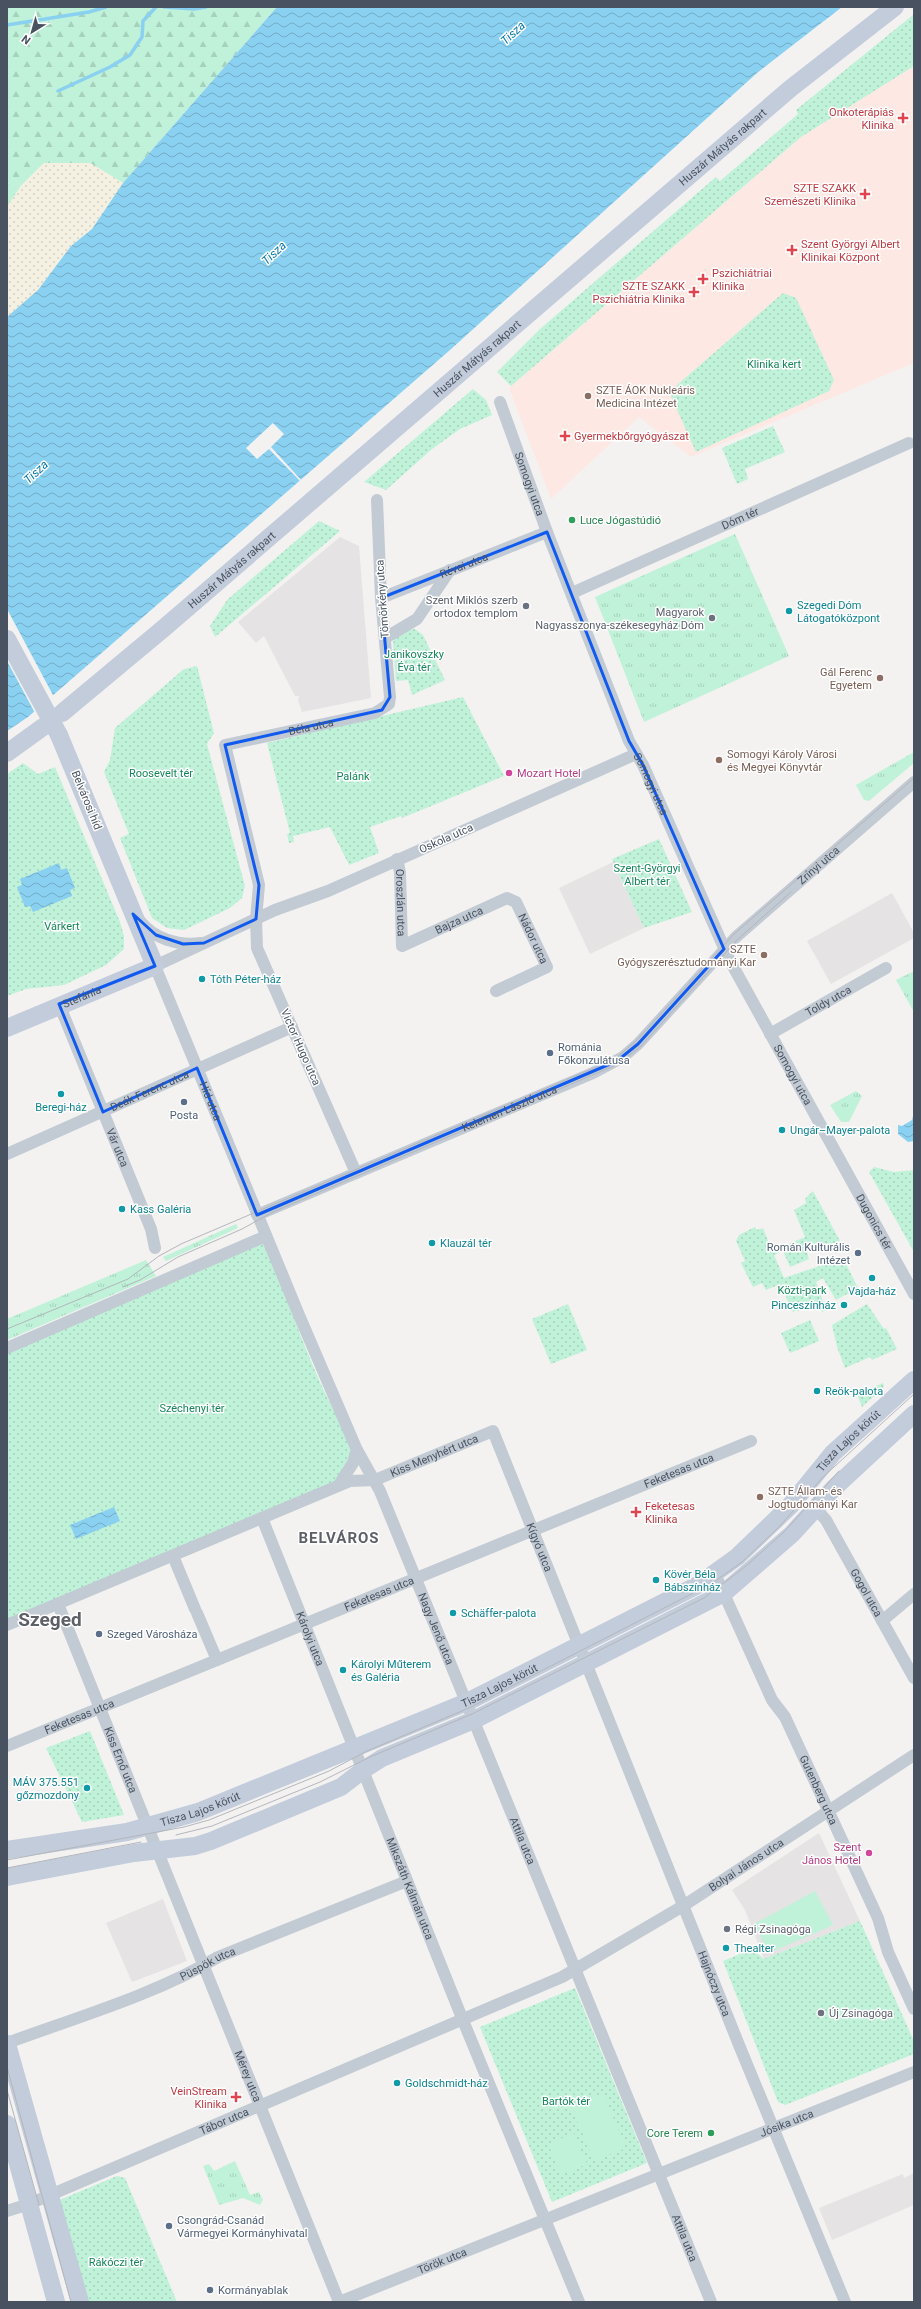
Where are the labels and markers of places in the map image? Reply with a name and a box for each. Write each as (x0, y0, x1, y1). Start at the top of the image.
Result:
place label: Onkoterápiás Klinika (829, 106, 894, 132)
marker: Onkoterápiás Klinika (897, 112, 909, 124)
place label: SZTE SZAKK Szemészeti Klinika (764, 182, 856, 208)
marker: SZTE SZAKK Szemészeti Klinika (859, 188, 871, 200)
place label: Szent Györgyi Albert Klinikai Központ (801, 238, 900, 264)
marker: Szent Györgyi Albert Klinikai Központ (786, 244, 798, 256)
place label: Pszichiátriai Klinika (712, 267, 772, 293)
marker: Pszichiátriai Klinika (697, 273, 709, 285)
place label: SZTE SZAKK Pszichiátria Klinika (593, 280, 685, 306)
marker: SZTE SZAKK Pszichiátria Klinika (688, 286, 700, 298)
place label: SZTE ÁOK Nukleáris Medicina Intézet (596, 384, 695, 410)
marker: SZTE ÁOK Nukleáris Medicina Intézet (583, 391, 593, 401)
marker: Gyermekbőrgyógyászat (559, 430, 571, 442)
place label: Gyermekbőrgyógyászat (574, 430, 689, 443)
place label: Luce Jógastúdió (580, 514, 661, 527)
marker: Luce Jógastúdió (567, 515, 577, 525)
place label: Szent Miklós szerb ortodox templom (426, 594, 518, 620)
place label: Szegedi Dóm Látogatóközpont (797, 599, 880, 625)
marker: Szent Miklós szerb ortodox templom (521, 601, 531, 611)
place label: Magyarok Nagyasszonya-székesegyház Dóm (535, 606, 704, 632)
marker: Szegedi Dóm Látogatóközpont (784, 606, 794, 616)
marker: Magyarok Nagyasszonya-székesegyház Dóm (707, 613, 717, 623)
place label: Gál Ferenc Egyetem (820, 666, 872, 692)
marker: Gál Ferenc Egyetem (875, 673, 885, 683)
place label: Somogyi Károly Városi és Megyei Könyvtár (727, 748, 837, 774)
marker: Somogyi Károly Városi és Megyei Könyvtár (714, 755, 724, 765)
place label: Mozart Hotel (517, 767, 581, 780)
marker: Mozart Hotel (504, 768, 514, 778)
place label: SZTE Gyógyszerésztudományi Kar (617, 943, 756, 969)
marker: SZTE Gyógyszerésztudományi Kar (759, 950, 769, 960)
place label: Tóth Péter-ház (210, 973, 282, 986)
marker: Tóth Péter-ház (197, 974, 207, 984)
place label: Románia Főkonzulátusa (558, 1041, 630, 1067)
marker: Románia Főkonzulátusa (545, 1048, 555, 1058)
marker: Beregi-ház (56, 1089, 66, 1099)
marker: Posta (179, 1097, 189, 1107)
place label: Beregi-ház (35, 1101, 87, 1114)
place label: Posta (170, 1109, 198, 1122)
place label: Ungár–Mayer-palota (790, 1124, 890, 1137)
marker: Ungár–Mayer-palota (777, 1125, 787, 1135)
place label: Kass Galéria (130, 1203, 191, 1216)
marker: Kass Galéria (117, 1204, 127, 1214)
place label: Klauzál tér (440, 1237, 492, 1250)
marker: Klauzál tér (427, 1238, 437, 1248)
place label: Román Kulturális Intézet (767, 1241, 850, 1267)
marker: Román Kulturális Intézet (853, 1248, 863, 1258)
marker: Vajda-ház (867, 1273, 877, 1283)
place label: Vajda-ház (848, 1285, 897, 1298)
place label: Pinceszínház (771, 1299, 837, 1312)
marker: Pinceszínház (839, 1300, 849, 1310)
place label: Reök-palota (825, 1385, 883, 1398)
marker: Reök-palota (812, 1386, 822, 1396)
place label: SZTE Állam- és Jogtudományi Kar (768, 1485, 858, 1511)
marker: SZTE Állam- és Jogtudományi Kar (755, 1492, 765, 1502)
place label: Feketesas Klinika (645, 1500, 695, 1526)
marker: Feketesas Klinika (630, 1506, 642, 1518)
place label: Kövér Béla Bábszínház (664, 1568, 721, 1594)
marker: Kövér Béla Bábszínház (651, 1575, 661, 1585)
place label: Schäffer-palota (461, 1607, 536, 1620)
marker: Schäffer-palota (448, 1608, 458, 1618)
place label: Szeged Városháza (107, 1628, 197, 1641)
marker: Szeged Városháza (94, 1629, 104, 1639)
place label: Károlyi Műterem és Galéria (351, 1658, 431, 1684)
marker: Károlyi Műterem és Galéria (338, 1665, 348, 1675)
place label: MÁV 375.551 gőzmozdony (13, 1776, 80, 1802)
marker: MÁV 375.551 gőzmozdony (82, 1783, 92, 1793)
place label: Szent János Hotel (802, 1841, 861, 1867)
marker: Szent János Hotel (864, 1848, 874, 1858)
place label: Régi Zsinagóga (735, 1923, 811, 1936)
marker: Régi Zsinagóga (722, 1924, 732, 1934)
place label: Thealter (734, 1942, 775, 1955)
marker: Thealter (721, 1943, 731, 1953)
place label: Új Zsinagóga (829, 2007, 893, 2020)
marker: Új Zsinagóga (816, 2008, 826, 2018)
place label: Goldschmidt-ház (405, 2077, 488, 2090)
marker: Goldschmidt-ház (392, 2078, 402, 2088)
place label: VeinStream Klinika (170, 2085, 227, 2111)
marker: VeinStream Klinika (230, 2091, 242, 2103)
place label: Core Terem (647, 2127, 703, 2140)
marker: Core Terem (706, 2128, 716, 2138)
place label: Csongrád-Csanád Vármegyei Kormányhivatal (177, 2214, 307, 2240)
marker: Csongrád-Csanád Vármegyei Kormányhivatal (164, 2221, 174, 2231)
place label: Kormányablak (218, 2284, 288, 2297)
marker: Kormányablak (205, 2285, 215, 2295)

